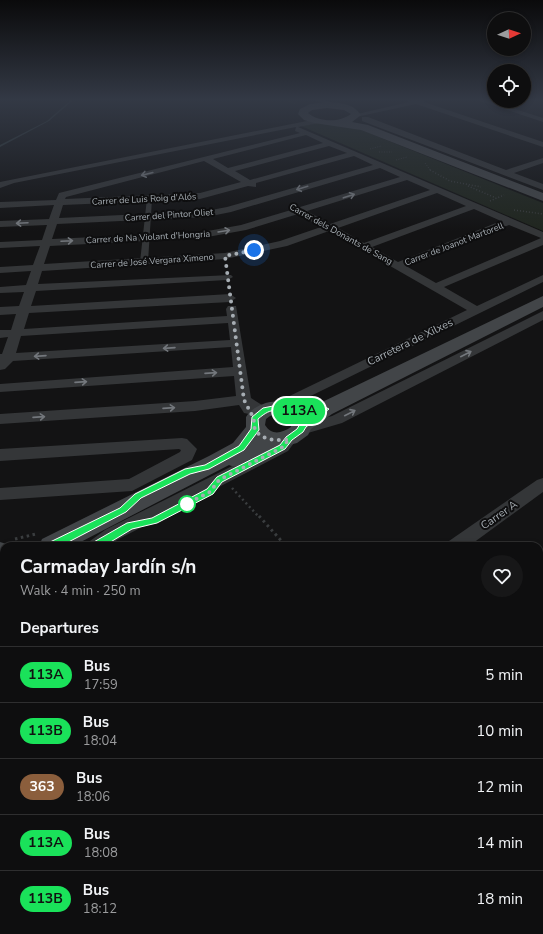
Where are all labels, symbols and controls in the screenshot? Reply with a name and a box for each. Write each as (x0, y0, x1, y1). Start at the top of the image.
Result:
north arrow (487, 12, 531, 56)
map controls (487, 12, 531, 108)
button: locate (487, 64, 531, 108)
one-way arrow (141, 170, 154, 178)
one-way arrow (296, 185, 309, 192)
street label: Carrer de Luis Roig d'Alós (91, 190, 197, 208)
one-way arrow (343, 191, 355, 199)
street label: Carrer dels Donants de Sang (287, 201, 395, 267)
street label: Carrer del Pintor Oliet (124, 206, 214, 224)
one-way arrow (16, 219, 29, 226)
street label: Carrer de Joanot Martorell (403, 219, 506, 268)
one-way arrow (218, 227, 231, 235)
street label: Carrer de Na Violant d'Hongria (86, 228, 211, 246)
one-way arrow (60, 238, 73, 245)
your location (244, 240, 264, 260)
street label: Carrer de José Vergara Ximeno (90, 251, 214, 271)
street label: Carretera de Xilxes (365, 315, 455, 369)
one-way arrow (163, 344, 176, 351)
one-way arrow (460, 350, 472, 357)
one-way arrow (34, 352, 47, 360)
one-way arrow (204, 370, 217, 377)
one-way arrow (74, 379, 87, 386)
line badge: 113A (271, 398, 327, 424)
text: 113A (281, 401, 317, 420)
one-way arrow (162, 404, 175, 411)
one-way arrow (344, 409, 356, 416)
one-way arrow (32, 413, 45, 420)
unlabelled marker (178, 495, 196, 513)
street label: Carrer A (478, 497, 520, 533)
text: Carmaday Jardín s/n (20, 554, 196, 580)
button: heart (481, 555, 523, 597)
text: Walk · 4 min · 250 m (20, 582, 141, 600)
text: Departures (20, 618, 99, 638)
text: Bus (84, 656, 110, 676)
text: 113A (28, 665, 64, 684)
text: 5 min (485, 665, 523, 685)
text: 17:59 (84, 676, 118, 694)
text: Bus (83, 712, 109, 732)
text: 113B (28, 721, 63, 740)
text: 10 min (476, 721, 523, 741)
text: 18:04 (83, 732, 117, 750)
text: Bus (76, 768, 102, 788)
text: 363 (29, 777, 55, 796)
text: 12 min (476, 777, 523, 797)
text: 18:06 (76, 788, 110, 806)
text: Bus (84, 824, 110, 844)
text: 113A (28, 833, 64, 852)
text: 14 min (476, 833, 523, 853)
text: 18:08 (84, 844, 118, 862)
text: Bus (83, 880, 109, 900)
text: 113B (28, 889, 63, 908)
text: 18 min (476, 889, 523, 909)
text: 18:12 (83, 900, 117, 918)

